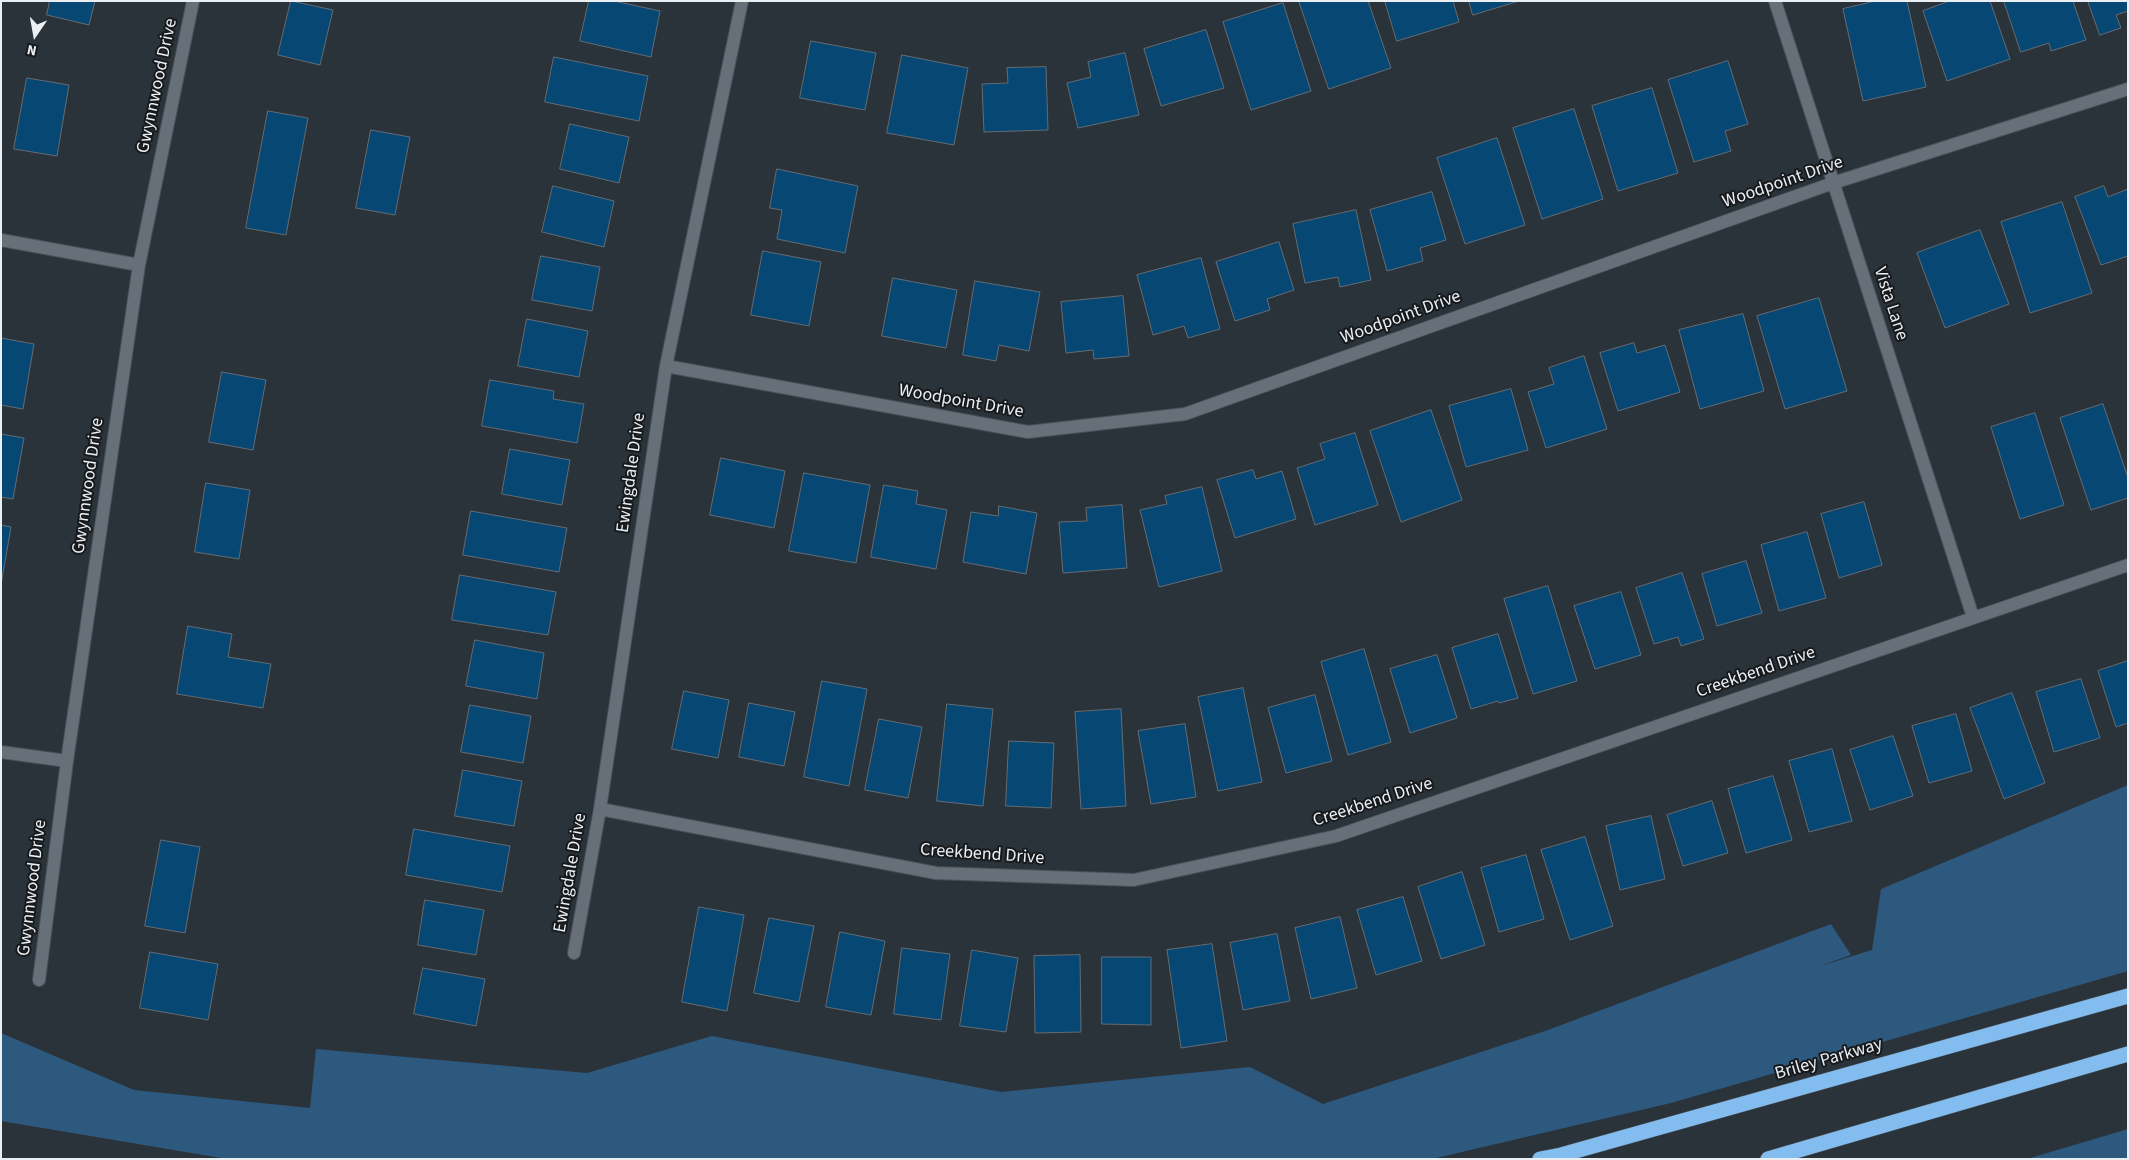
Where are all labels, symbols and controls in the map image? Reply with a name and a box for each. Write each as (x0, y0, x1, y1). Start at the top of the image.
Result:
north arrow (10, 10, 60, 60)
street label: Gwynnwood Drive (133, 17, 183, 155)
text: N (25, 39, 39, 60)
street label: Woodpoint Drive (1720, 152, 1846, 214)
street label: Vista Lane (1868, 265, 1912, 343)
street label: Woodpoint Drive (1338, 286, 1464, 350)
street label: Woodpoint Drive (897, 380, 1025, 424)
street label: Ewingdale Drive (613, 412, 651, 534)
street label: Gwynnwood Drive (69, 417, 109, 555)
street label: Creekbend Drive (1694, 643, 1818, 703)
street label: Creekbend Drive (1310, 774, 1436, 832)
street label: Ewingdale Drive (550, 812, 592, 934)
street label: Gwynnwood Drive (14, 819, 52, 957)
street label: Creekbend Drive (919, 840, 1045, 870)
street label: Briley Parkway (1773, 1034, 1885, 1086)

